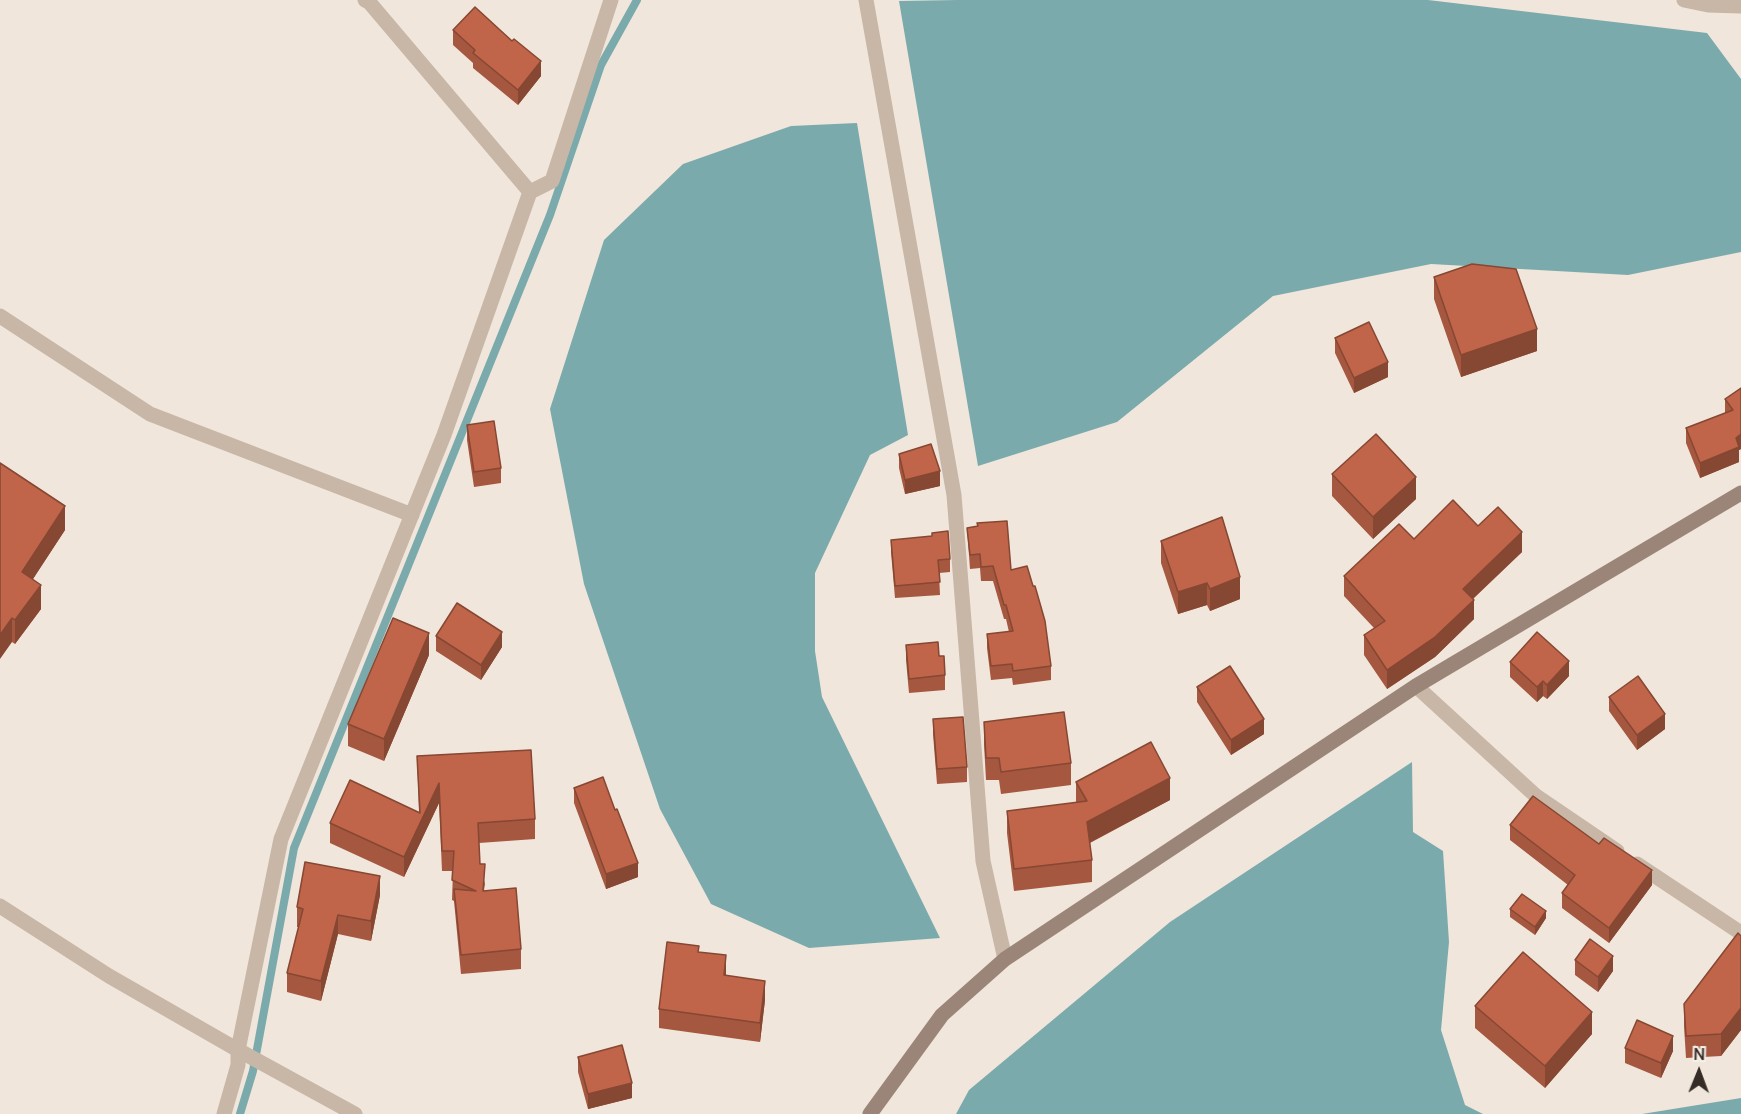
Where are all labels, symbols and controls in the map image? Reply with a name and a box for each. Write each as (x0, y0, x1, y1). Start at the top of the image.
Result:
north arrow (1669, 1042, 1729, 1102)
text: N (1693, 1043, 1705, 1065)

